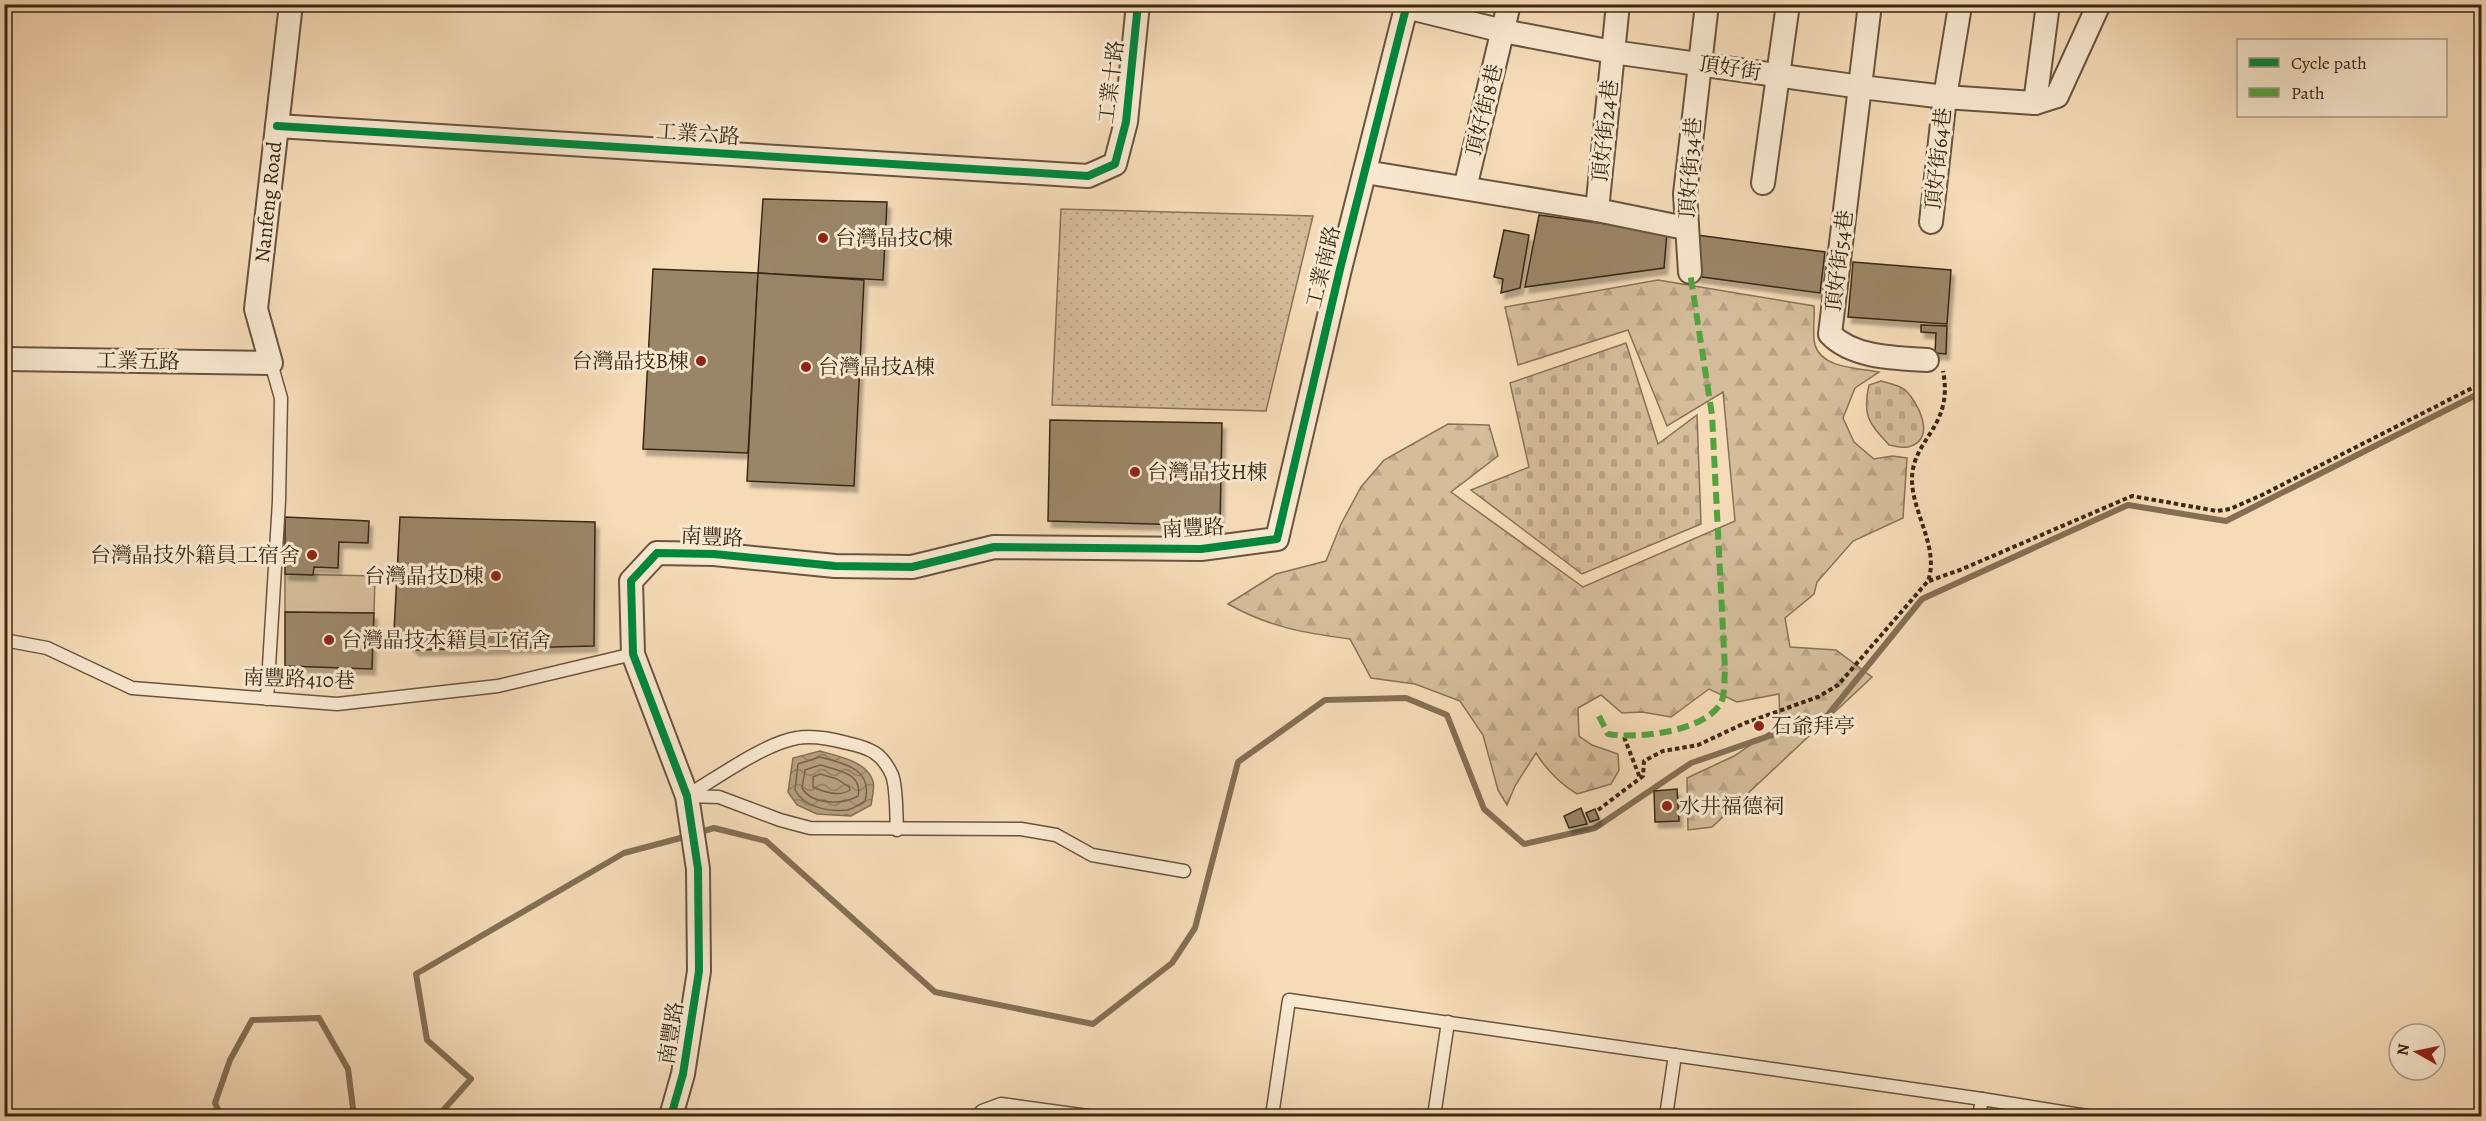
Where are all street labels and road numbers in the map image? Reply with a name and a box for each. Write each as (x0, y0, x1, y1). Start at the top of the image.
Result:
street label: 工業十路 (1092, 39, 1130, 125)
street label: 頂好街 (1697, 49, 1763, 87)
street label: 頂好街8巷 (1459, 61, 1509, 159)
street label: 頂好街24巷 (1586, 78, 1624, 184)
street label: 頂好街64巷 (1919, 106, 1957, 212)
street label: 頂好街34巷 (1672, 116, 1708, 220)
street label: 工業六路 (655, 117, 741, 151)
street label: Nanfeng Road (248, 139, 288, 264)
street label: 頂好街54巷 (1819, 208, 1859, 314)
street label: 工業南路 (1299, 223, 1347, 311)
street label: 工業五路 (96, 346, 180, 376)
street label: 南豐路 (1161, 512, 1225, 544)
street label: 南豐路 (680, 521, 744, 553)
street label: 南豐路410巷 (243, 663, 355, 695)
street label: 南豐路 (652, 1000, 690, 1066)

